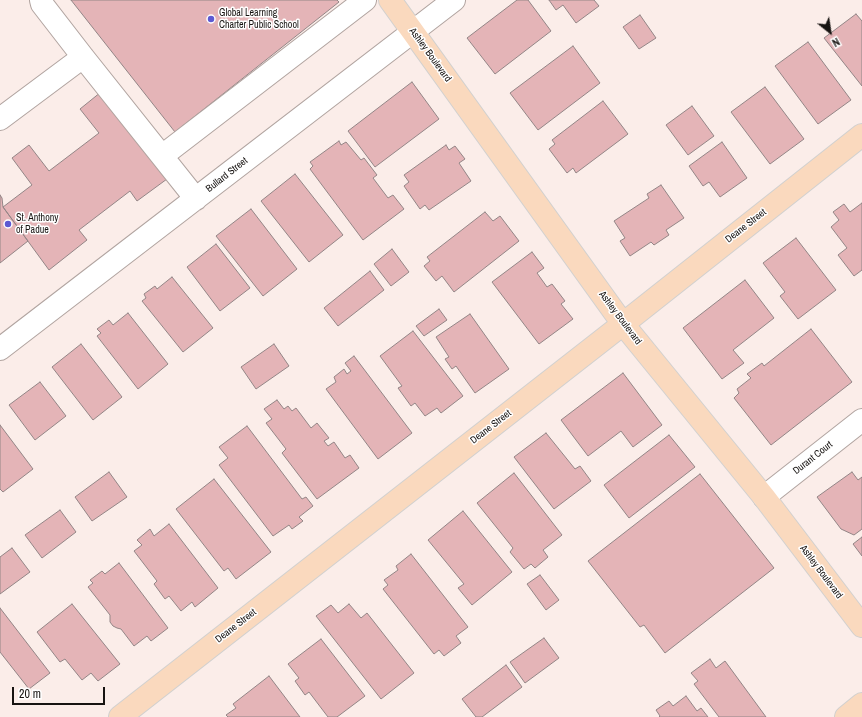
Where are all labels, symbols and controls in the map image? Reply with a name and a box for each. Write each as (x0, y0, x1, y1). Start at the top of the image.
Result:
place label: Global Learning Charter Public School (219, 7, 299, 30)
north arrow (810, 12, 850, 52)
marker: Global Learning Charter Public School (206, 14, 216, 24)
street label: Ashley Boulevard (406, 26, 454, 84)
text: N (830, 35, 842, 50)
street label: Bullard Street (204, 155, 250, 195)
street label: Deane Street (723, 206, 769, 246)
place label: St. Anthony of Padue (16, 212, 58, 236)
marker: St. Anthony of Padue (3, 219, 13, 229)
street label: Ashley Boulevard (596, 289, 644, 347)
street label: Deane Street (468, 407, 514, 447)
street label: Durant Court (791, 439, 835, 477)
street label: Ashley Boulevard (797, 543, 845, 601)
street label: Deane Street (213, 606, 259, 646)
scale bar (14, 679, 107, 705)
text: 20 m (19, 686, 41, 702)

